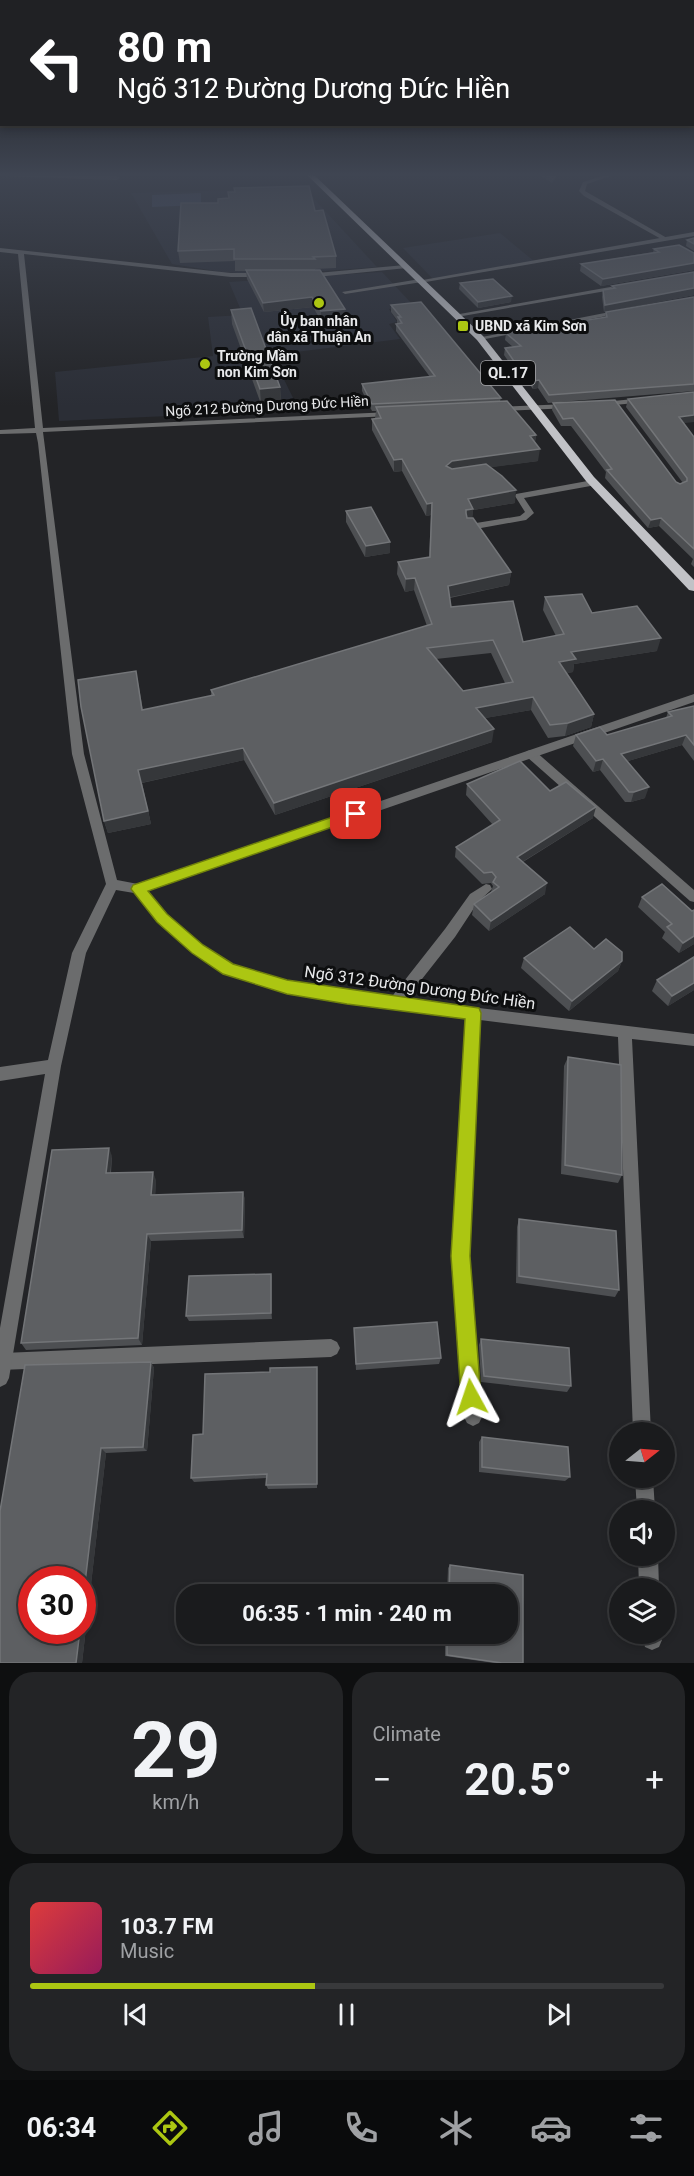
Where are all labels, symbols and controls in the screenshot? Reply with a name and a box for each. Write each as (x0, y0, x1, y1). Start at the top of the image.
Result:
text: 80 m (117, 23, 212, 72)
icon: left (18, 24, 96, 102)
text: Ngõ 312 Đường Dương Đức Hiền (117, 73, 510, 105)
marker: Ủy ban nhân dân xã Thuận An (312, 296, 326, 310)
place label: Ủy ban nhân dân xã Thuận An (267, 311, 371, 345)
place label: UBND xã Kim Sơn (475, 318, 587, 334)
marker: UBND xã Kim Sơn (456, 319, 470, 333)
place label: Trường Mầm non Kim Sơn (217, 348, 298, 380)
marker: Trường Mầm non Kim Sơn (198, 357, 212, 371)
road number: QL.17 (481, 361, 535, 385)
street label: Ngõ 212 Đường Dương Đức Hiền (165, 393, 369, 419)
pin (330, 788, 381, 839)
icon: arrive (339, 797, 372, 830)
street label: Ngõ 312 Đường Dương Đức Hiền (303, 962, 537, 1013)
position arrow (439, 1365, 503, 1429)
north arrow (609, 1422, 675, 1488)
map controls (609, 1422, 675, 1644)
button: sound (609, 1500, 675, 1566)
speed limit sign: 30 (18, 1566, 96, 1644)
button: layers (609, 1578, 675, 1644)
text: 06:35 · 1 min · 240 m (242, 1601, 452, 1626)
text: 29 (131, 1705, 221, 1796)
text: Climate (373, 1722, 441, 1746)
text: 20.5° (464, 1753, 572, 1806)
text: − (373, 1760, 391, 1799)
text: + (645, 1760, 664, 1799)
text: km/h (152, 1790, 199, 1814)
text: 103.7 FM (120, 1914, 214, 1939)
text: Music (120, 1939, 174, 1963)
icon: previous (119, 1998, 152, 2031)
icon: pause (330, 1998, 363, 2031)
icon: next (542, 1998, 575, 2031)
icon: directions (149, 2107, 191, 2149)
icon: music (245, 2107, 287, 2149)
icon: phone (340, 2107, 382, 2149)
icon: climate (435, 2107, 477, 2149)
icon: car (530, 2107, 572, 2149)
icon: filters (625, 2107, 667, 2149)
text: 06:34 (27, 2112, 96, 2144)

